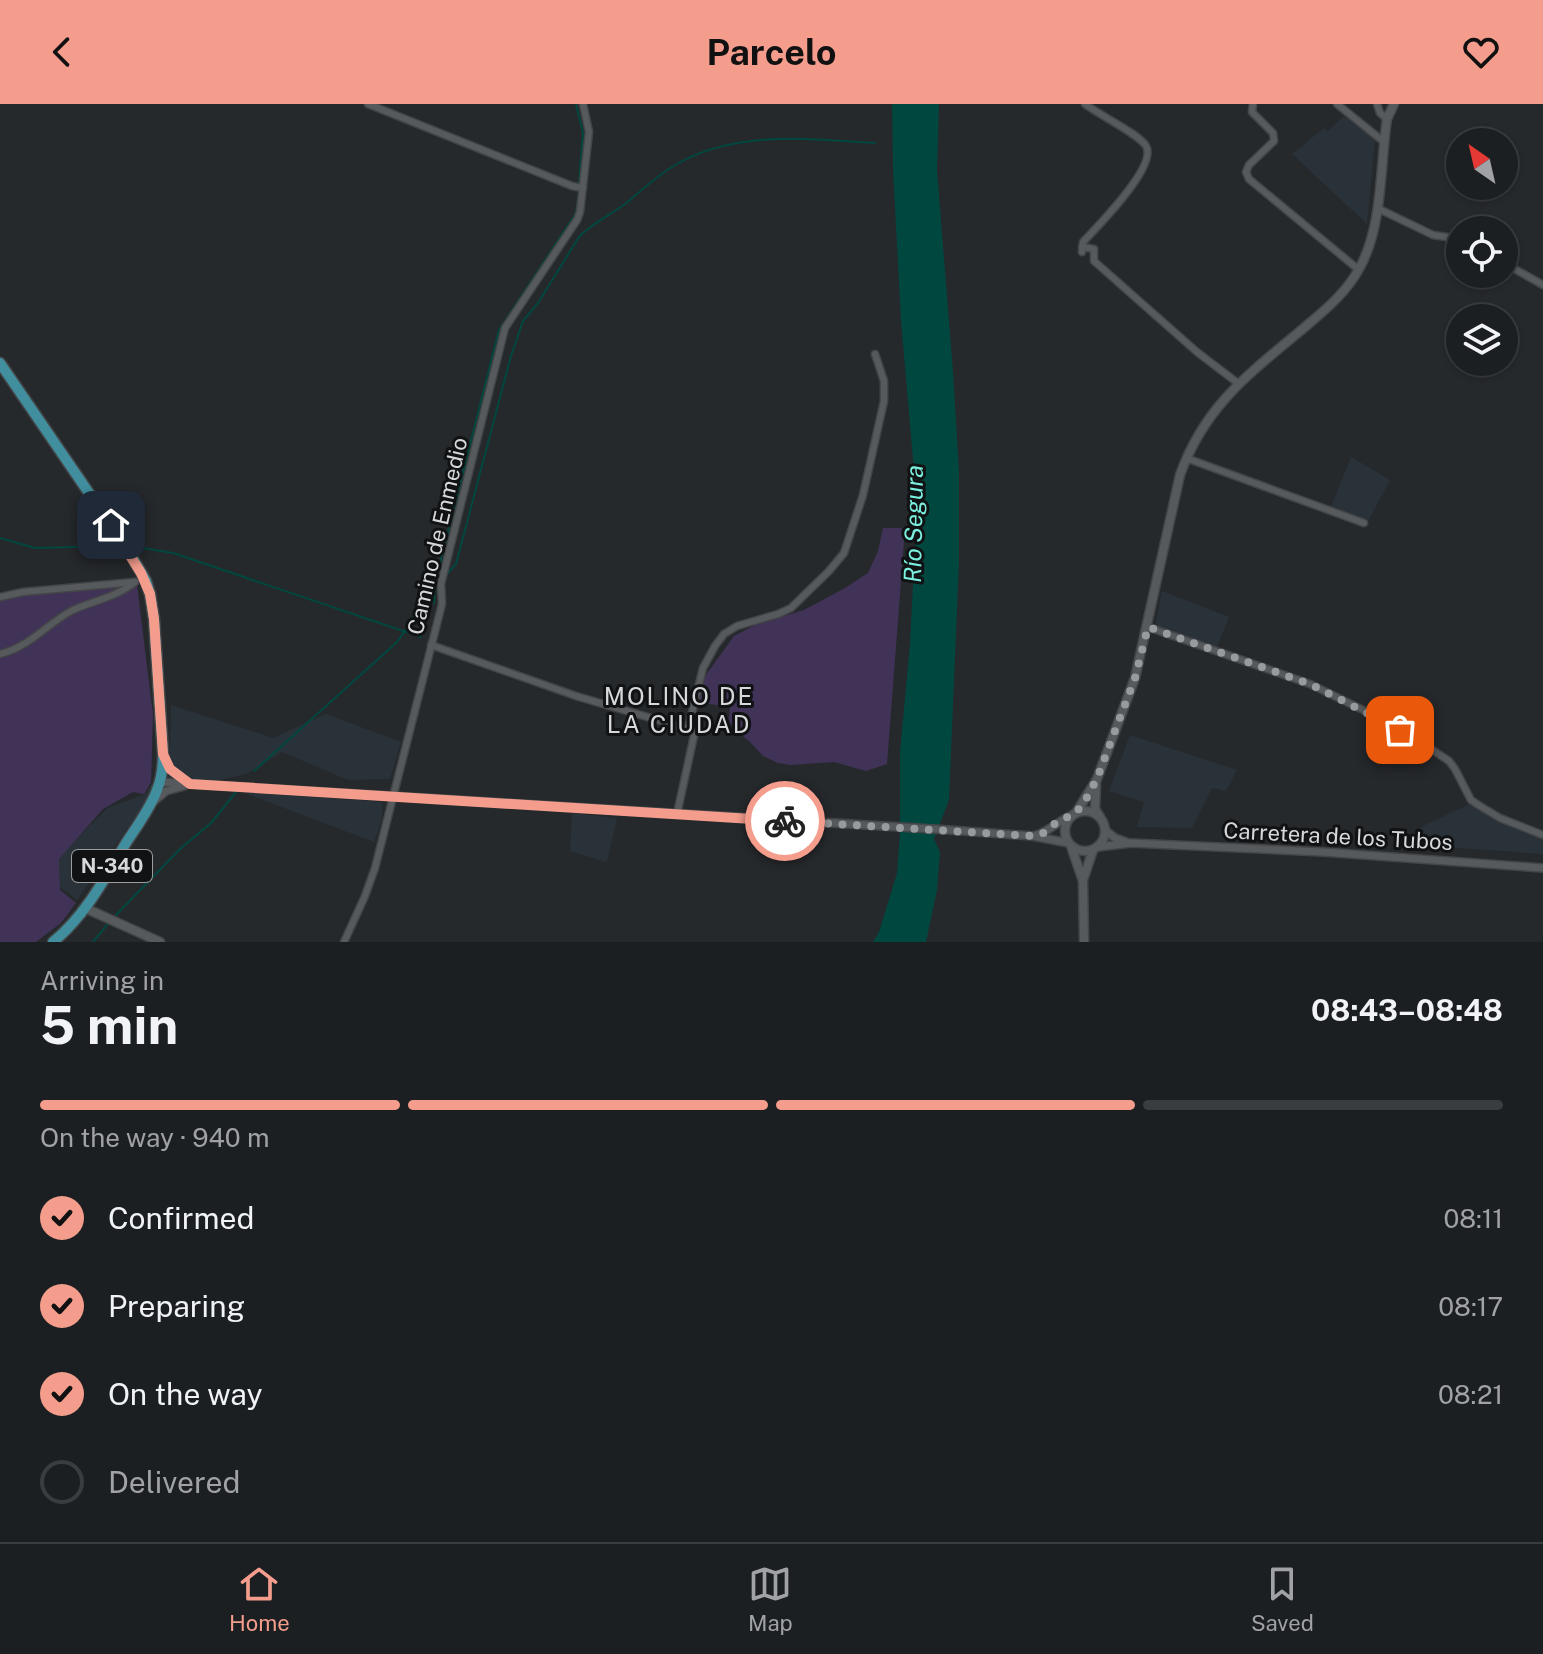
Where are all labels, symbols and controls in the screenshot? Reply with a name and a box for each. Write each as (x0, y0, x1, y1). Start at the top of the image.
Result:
icon: back (40, 30, 84, 74)
icon: heart (1459, 30, 1503, 74)
text: Parcelo (706, 31, 837, 73)
north arrow (1446, 128, 1518, 200)
map controls (1446, 128, 1518, 376)
button: locate (1446, 216, 1518, 288)
button: layers (1446, 304, 1518, 376)
street label: Camino de Enmedio (402, 435, 472, 637)
water label: Río Segura (898, 465, 928, 583)
pin (77, 491, 145, 559)
icon: home (89, 503, 133, 547)
district label: MOLINO DE LA CIUDAD (604, 682, 754, 738)
pin (1366, 696, 1434, 764)
icon: bag (1378, 708, 1422, 752)
courier (745, 781, 825, 861)
icon: bike (763, 799, 807, 843)
street label: Carretera de los Tubos (1223, 817, 1453, 855)
road number: N-340 (72, 850, 152, 882)
text: Arriving in (40, 965, 164, 996)
text: 08:43–08:48 (1311, 992, 1503, 1028)
text: 5 min (40, 995, 178, 1056)
text: On the way · 940 m (40, 1122, 269, 1153)
icon: check (40, 1196, 84, 1240)
text: Confirmed (108, 1200, 254, 1236)
text: 08:11 (1443, 1203, 1503, 1234)
icon: check (40, 1284, 84, 1328)
text: Preparing (108, 1288, 245, 1324)
text: 08:17 (1438, 1291, 1503, 1322)
icon: check (40, 1372, 84, 1416)
text: On the way (108, 1376, 262, 1412)
text: 08:21 (1438, 1379, 1503, 1410)
text: Delivered (108, 1464, 240, 1500)
tab: Home (229, 1562, 290, 1636)
tab: Map (748, 1562, 793, 1636)
tab: Saved (1251, 1562, 1314, 1636)

